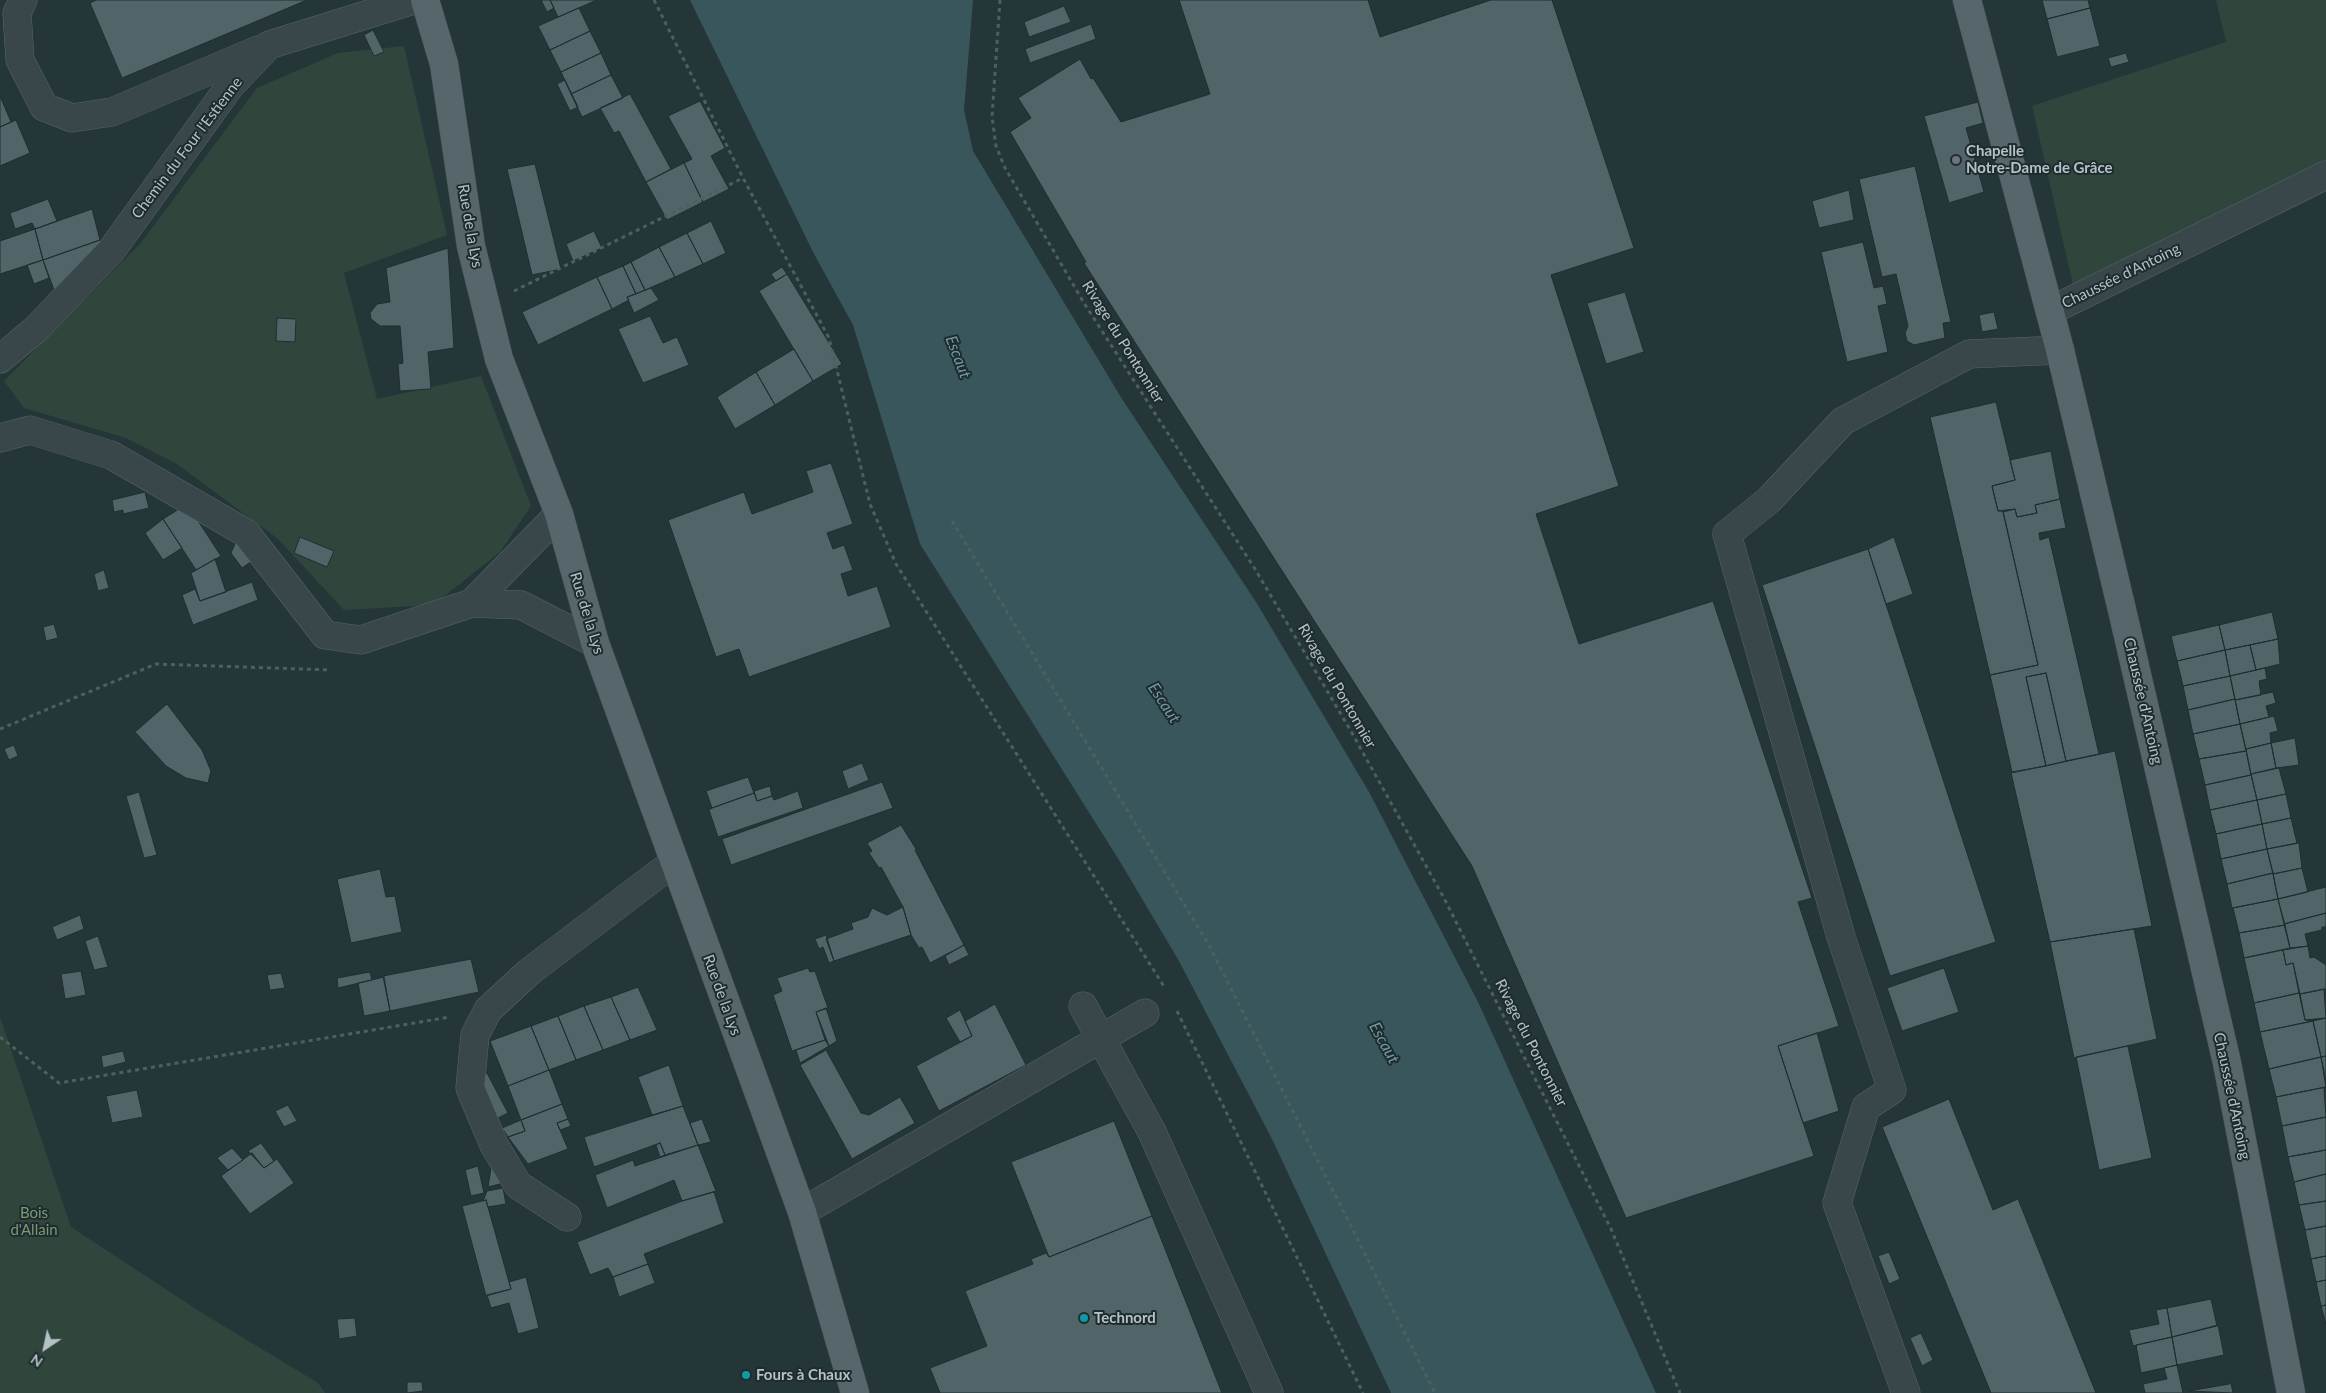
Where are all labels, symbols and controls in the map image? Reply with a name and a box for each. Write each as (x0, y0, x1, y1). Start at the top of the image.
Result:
street label: Chemin du Four l'Estienne (128, 74, 246, 222)
place label: Chapelle Notre-Dame de Grâce (1966, 142, 2113, 177)
marker: Chapelle Notre-Dame de Grâce (1950, 154, 1962, 166)
street label: Rue de la Lys (454, 183, 486, 269)
street label: Chaussée d'Antoing (2059, 240, 2183, 312)
street label: Rivage du Pontonnier (1078, 277, 1168, 407)
water label: Escaut (941, 333, 975, 381)
street label: Rue de la Lys (566, 570, 608, 656)
street label: Rivage du Pontonnier (1294, 620, 1380, 752)
street label: Chaussée d'Antoing (2120, 636, 2166, 766)
water label: Escaut (1144, 679, 1184, 727)
street label: Rue de la Lys (699, 952, 745, 1038)
street label: Rivage du Pontonnier (1491, 976, 1571, 1110)
water label: Escaut (1365, 1019, 1403, 1067)
street label: Chaussée d'Antoing (2210, 1031, 2254, 1161)
park label: Bois d'Allain (10, 1204, 58, 1239)
place label: Technord (1094, 1309, 1156, 1327)
marker: Technord (1078, 1312, 1090, 1324)
north arrow (20, 1323, 70, 1373)
text: N (27, 1351, 46, 1371)
place label: Fours à Chaux (756, 1366, 850, 1384)
marker: Fours à Chaux (740, 1369, 752, 1381)

